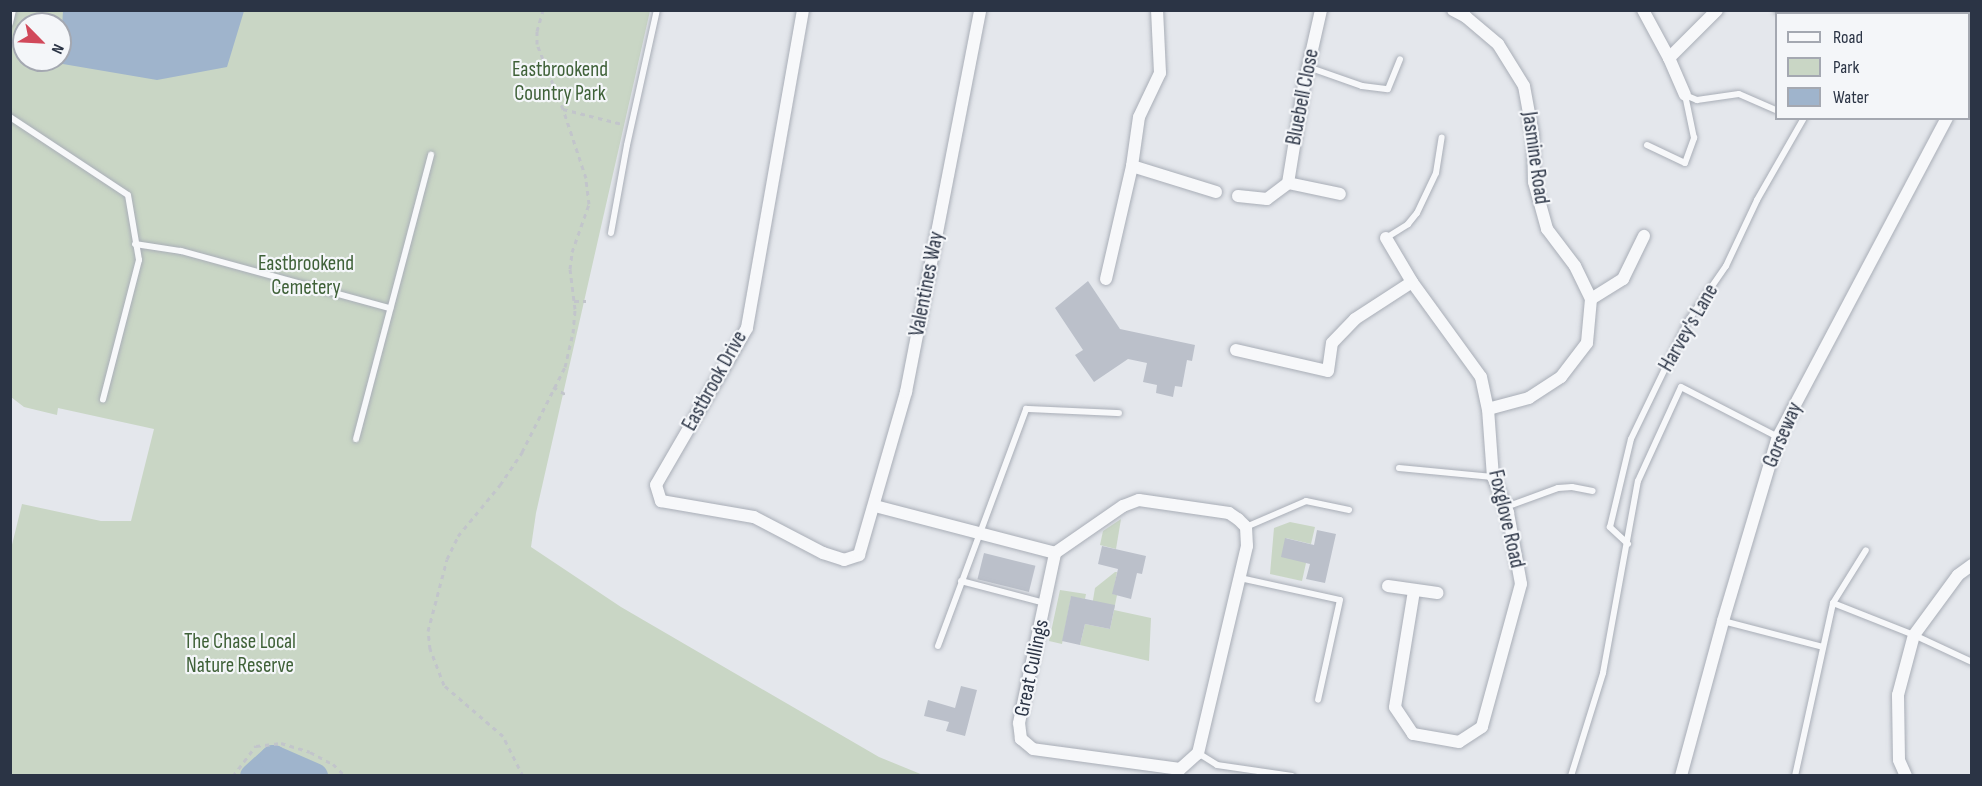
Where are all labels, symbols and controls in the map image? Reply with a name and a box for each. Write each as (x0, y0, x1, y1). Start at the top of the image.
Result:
north arrow (12, 12, 72, 72)
legend (1775, 12, 1970, 120)
text: Road (1833, 27, 1863, 48)
text: N (47, 41, 67, 56)
street label: Bluebell Close (1281, 47, 1325, 147)
park label: Eastbrookend Country Park (512, 57, 608, 107)
text: Park (1833, 57, 1859, 78)
text: Water (1833, 87, 1869, 108)
street label: Jasmine Road (1516, 110, 1554, 206)
street label: Valentines Way (905, 230, 949, 338)
park label: Eastbrookend Cemetery (258, 251, 354, 301)
street label: Harvey's Lane (1654, 280, 1724, 376)
street label: Eastbrook Drive (677, 327, 753, 435)
street label: Gorseway (1758, 399, 1808, 471)
street label: Foxglove Road (1483, 468, 1529, 570)
street label: Great Cullings (1009, 617, 1055, 719)
park label: The Chase Local Nature Reserve (184, 629, 296, 679)

